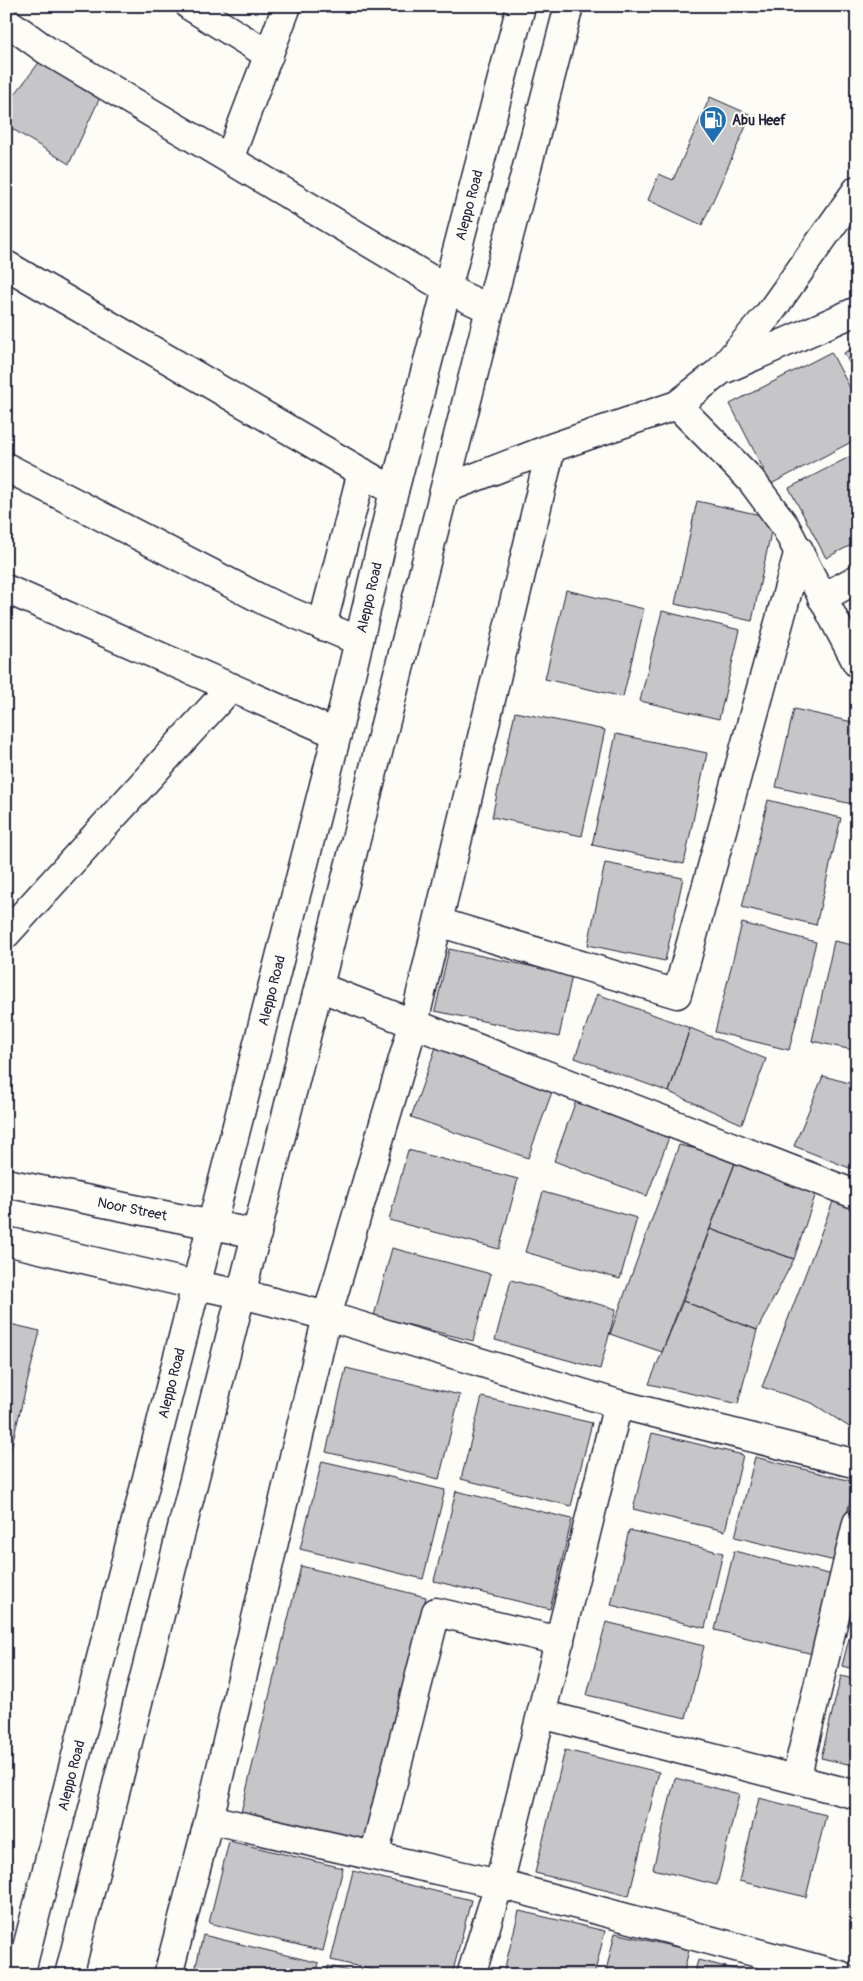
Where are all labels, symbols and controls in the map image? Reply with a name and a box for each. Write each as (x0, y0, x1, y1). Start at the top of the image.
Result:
fuel station icon: Abu Heef (698, 105, 728, 144)
place label: Abu Heef (732, 112, 786, 129)
street label: Aleppo Road (452, 168, 486, 242)
street label: Aleppo Road (352, 560, 386, 635)
street label: Aleppo Road (254, 953, 289, 1028)
street label: Noor Street (96, 1193, 169, 1224)
street label: Aleppo Road (154, 1346, 188, 1420)
street label: Aleppo Road (54, 1738, 88, 1812)

